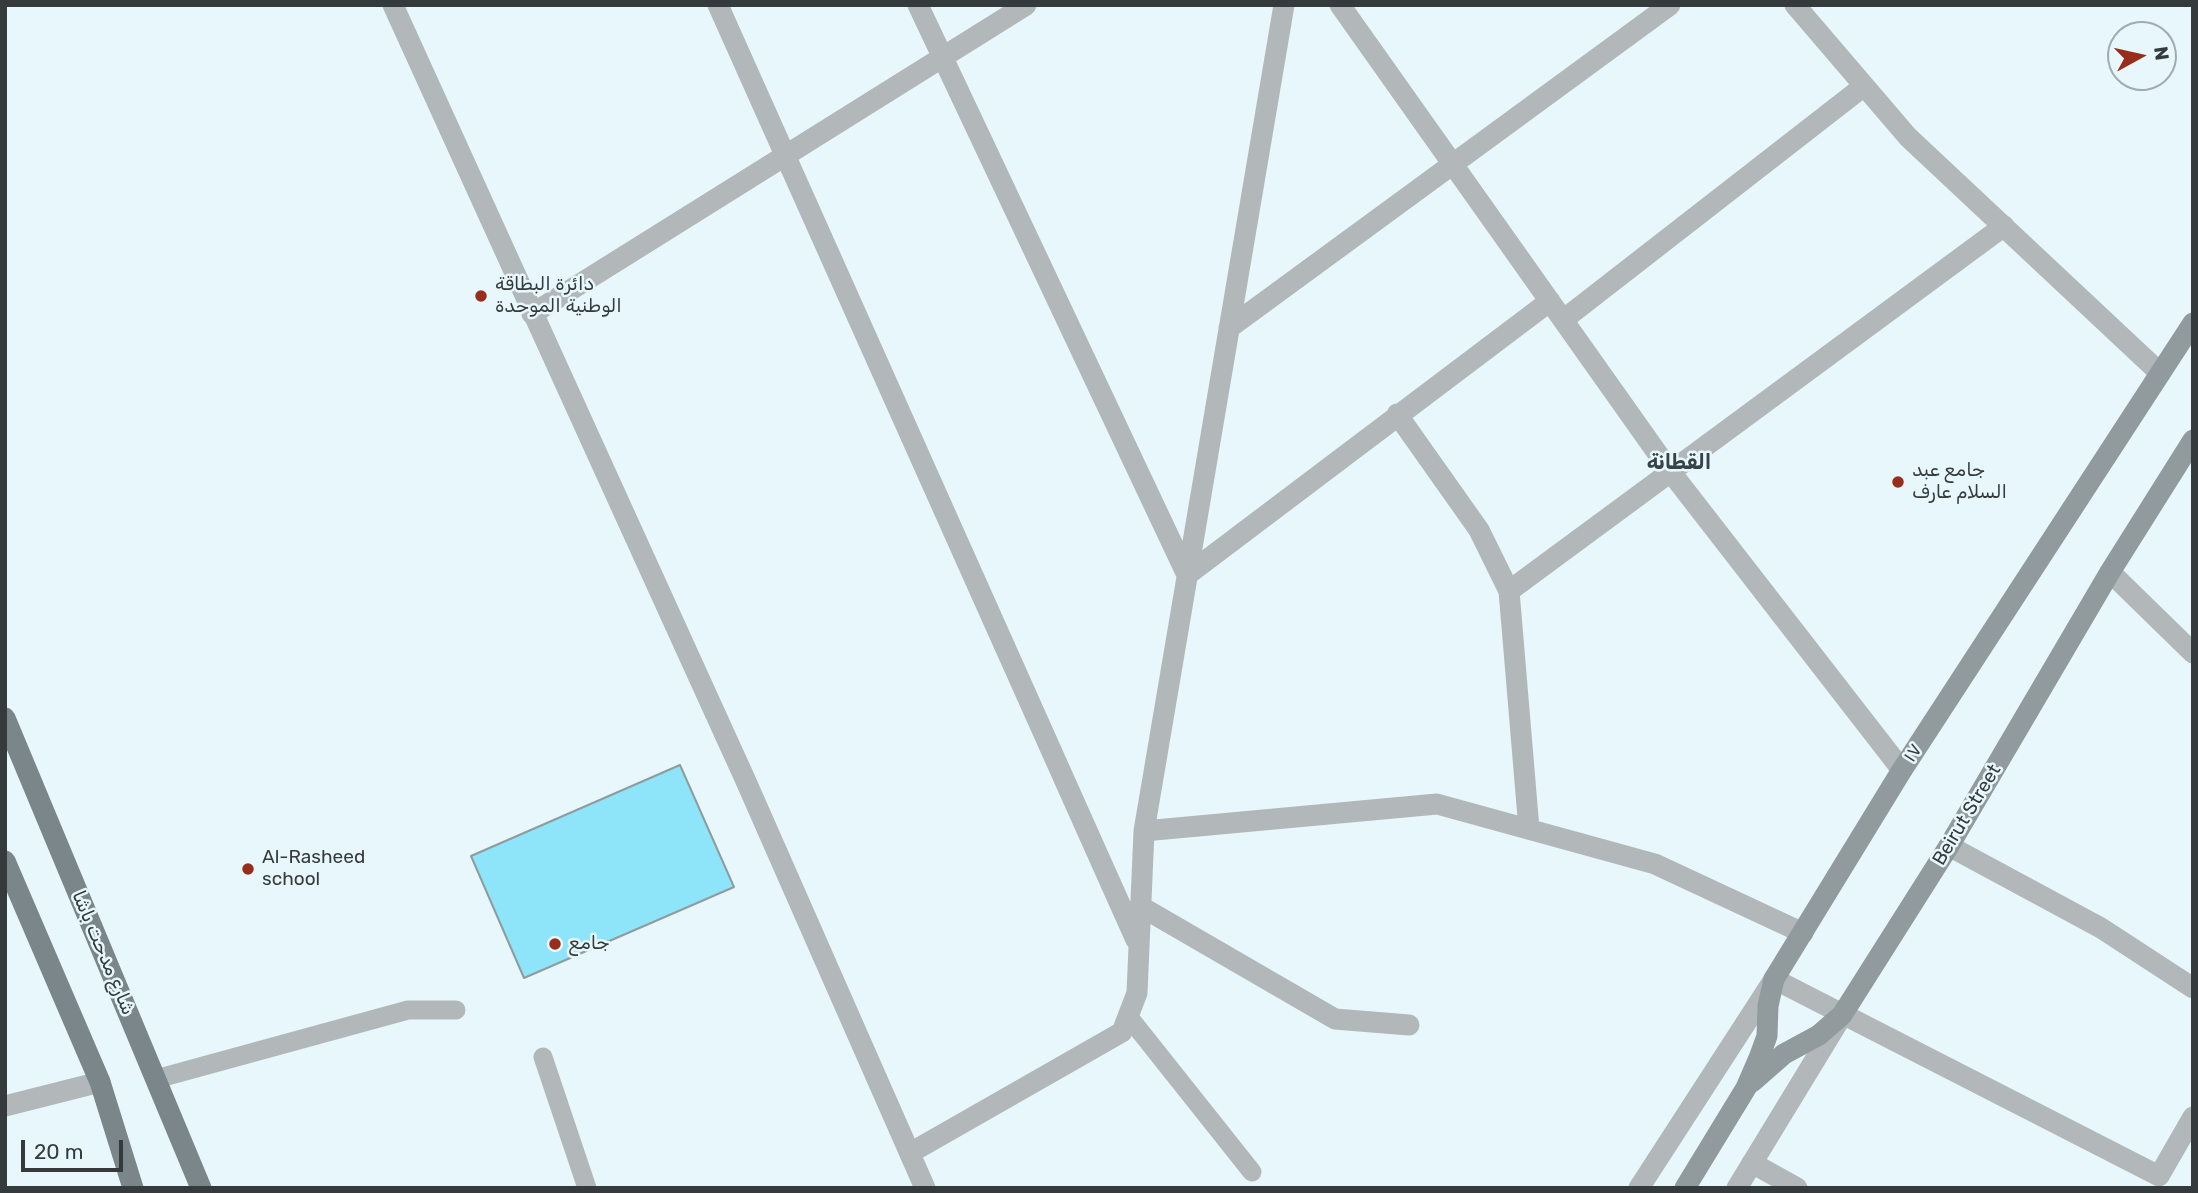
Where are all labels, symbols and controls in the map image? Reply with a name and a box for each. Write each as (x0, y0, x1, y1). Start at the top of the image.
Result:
north arrow (2107, 21, 2177, 91)
text: N (2149, 45, 2174, 62)
place label: دائرة البطاقة الوطنية الموحدة (495, 274, 622, 318)
marker: دائرة البطاقة الوطنية الموحدة (473, 288, 489, 304)
district label: القطانة (1647, 450, 1711, 476)
place label: جامع عبد السلام عارف (1912, 460, 2007, 504)
marker: جامع عبد السلام عارف (1890, 474, 1906, 490)
street label: ١٧ (1899, 739, 1927, 767)
street label: Beirut Street (1928, 760, 2006, 870)
place label: Al-Rasheed school (262, 847, 365, 891)
marker: Al-Rasheed school (240, 861, 256, 877)
street label: شارع مدحت باشا (67, 888, 139, 1018)
place label: جامع (569, 933, 610, 955)
marker: جامع (547, 936, 563, 952)
scale bar (24, 1126, 126, 1170)
text: 20 m (34, 1139, 83, 1164)

